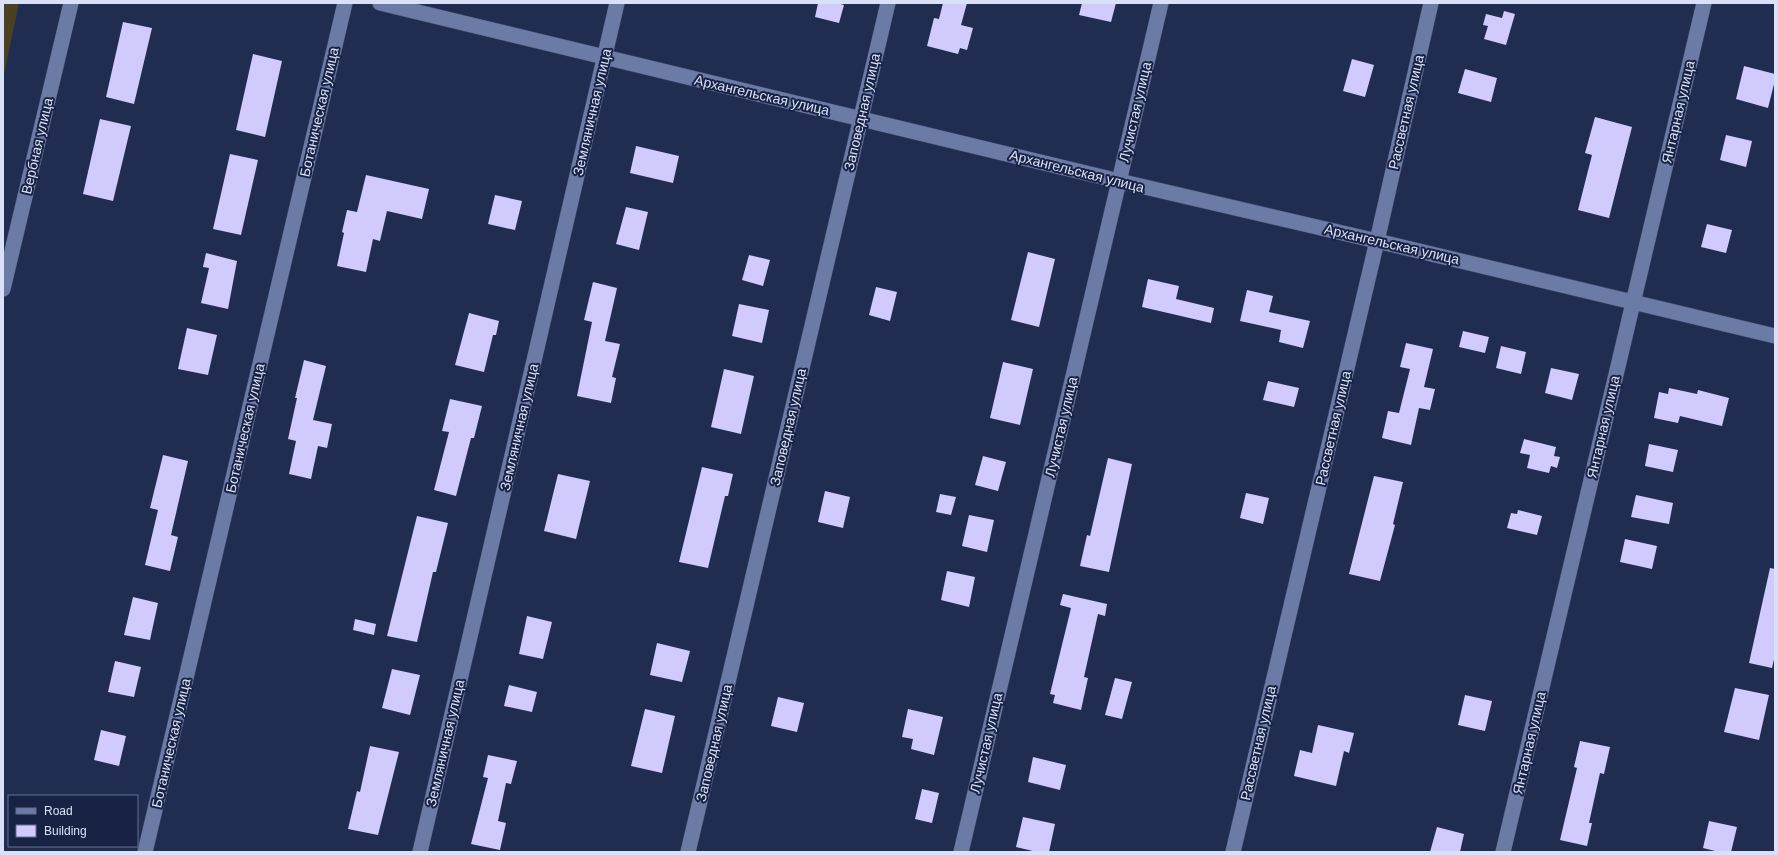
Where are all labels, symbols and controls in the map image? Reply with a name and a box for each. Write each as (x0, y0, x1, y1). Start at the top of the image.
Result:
street label: Ботаническая улица (296, 45, 342, 178)
street label: Земляничная улица (570, 47, 614, 177)
street label: Заповедная улица (841, 52, 883, 172)
street label: Рассветная улица (1385, 53, 1427, 171)
street label: Янтарная улица (1658, 59, 1698, 165)
street label: Лучистая улица (1116, 60, 1154, 164)
street label: Архангельская улица (693, 72, 831, 118)
street label: Вербная улица (18, 96, 56, 196)
street label: Архангельская улица (1008, 147, 1146, 196)
street label: Архангельская улица (1323, 221, 1461, 267)
street label: Ботаническая улица (222, 361, 268, 494)
street label: Земляничная улица (497, 362, 541, 492)
street label: Заповедная улица (767, 367, 809, 487)
street label: Рассветная улица (1312, 369, 1354, 487)
street label: Янтарная улица (1583, 374, 1623, 480)
street label: Лучистая улица (1042, 375, 1080, 479)
street label: Ботаническая улица (148, 676, 194, 809)
street label: Земляничная улица (423, 678, 467, 808)
street label: Заповедная улица (693, 683, 735, 803)
street label: Рассветная улица (1237, 684, 1279, 802)
street label: Янтарная улица (1509, 690, 1549, 796)
street label: Лучистая улица (967, 691, 1005, 795)
legend (8, 795, 138, 847)
text: Road (44, 804, 73, 818)
text: Building (44, 824, 87, 838)

